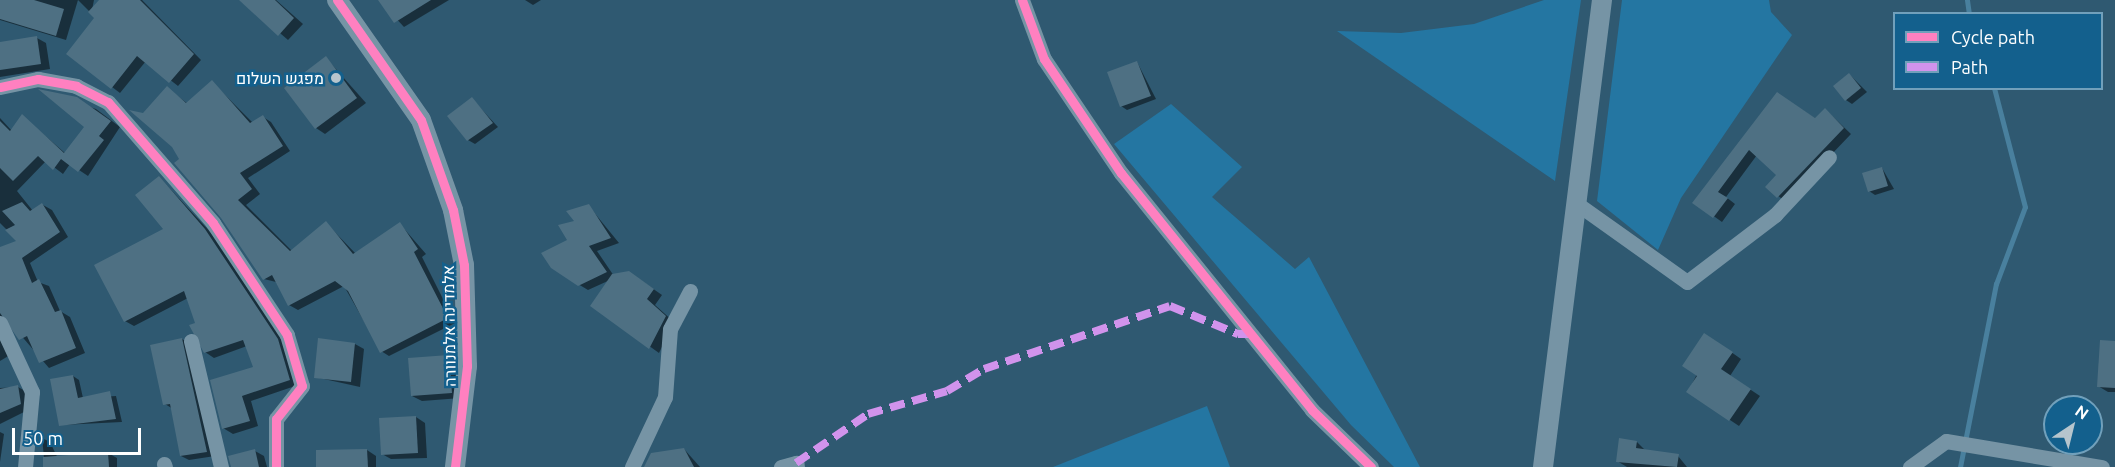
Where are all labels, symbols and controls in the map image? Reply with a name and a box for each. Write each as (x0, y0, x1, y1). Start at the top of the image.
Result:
legend (1893, 12, 2103, 90)
text: Cycle path (1951, 27, 2035, 47)
text: Path (1951, 57, 1988, 77)
place label: מפגש השלום (236, 68, 324, 88)
marker: מפגש השלום (329, 71, 343, 85)
street label: אלמדינה אלמנוורה (438, 265, 460, 387)
north arrow (2043, 395, 2103, 455)
text: N (2072, 401, 2092, 423)
scale bar (15, 416, 144, 454)
text: 50 m (23, 428, 63, 448)

